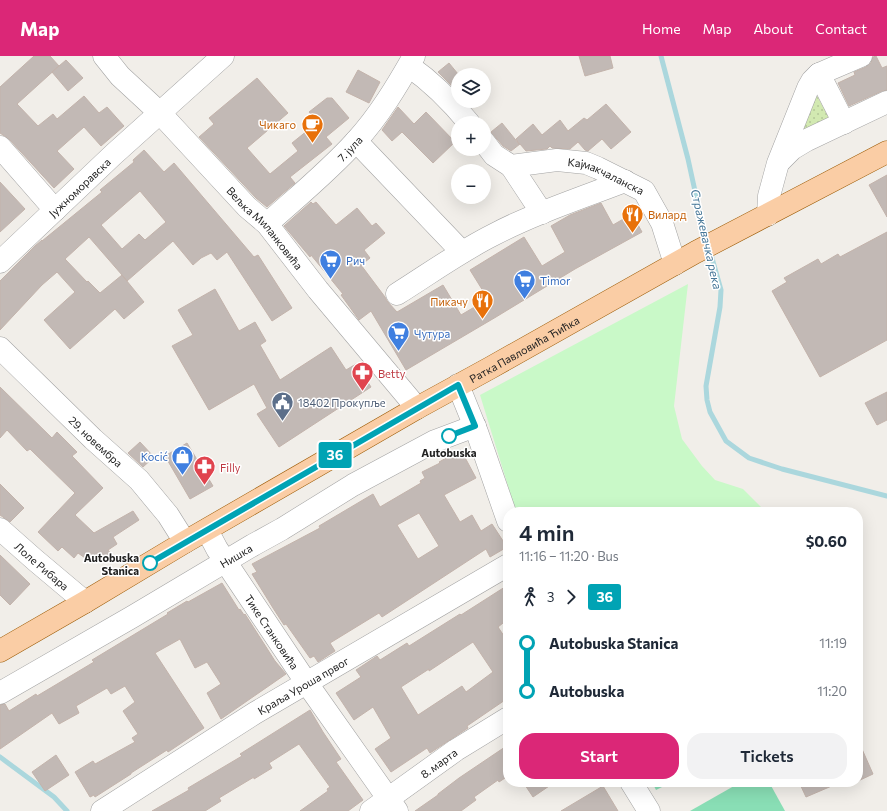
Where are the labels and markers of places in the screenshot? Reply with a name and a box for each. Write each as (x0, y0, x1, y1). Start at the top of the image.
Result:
cafe icon: Чикаго (299, 111, 325, 144)
place label: Чикаго (259, 118, 296, 131)
restaurant icon: Вилард (620, 201, 646, 234)
place label: Вилард (648, 208, 687, 221)
supermarket icon: Рич (317, 247, 343, 280)
place label: Рич (346, 254, 365, 267)
supermarket icon: Timor (511, 267, 537, 300)
place label: Timor (540, 274, 571, 287)
restaurant icon: Пикачу (470, 288, 496, 321)
place label: Пикачу (430, 295, 468, 308)
supermarket icon: Чутура (386, 320, 412, 353)
place label: Чутура (414, 327, 450, 340)
pharmacy icon: Betty (349, 360, 375, 393)
place label: Betty (378, 367, 406, 380)
public building icon: 18402 Прокупље (269, 389, 295, 422)
place label: 18402 Прокупље (298, 396, 386, 409)
marker: Autobuska (441, 428, 457, 444)
shop icon: Kocić (170, 443, 196, 476)
place label: Autobuska (421, 446, 477, 459)
place label: Kocić (141, 450, 168, 463)
pharmacy icon: Filly (191, 454, 217, 487)
place label: Filly (220, 461, 241, 474)
place label: Autobuska Stanica (84, 551, 139, 577)
marker: Autobuska Stanica (142, 555, 158, 571)

